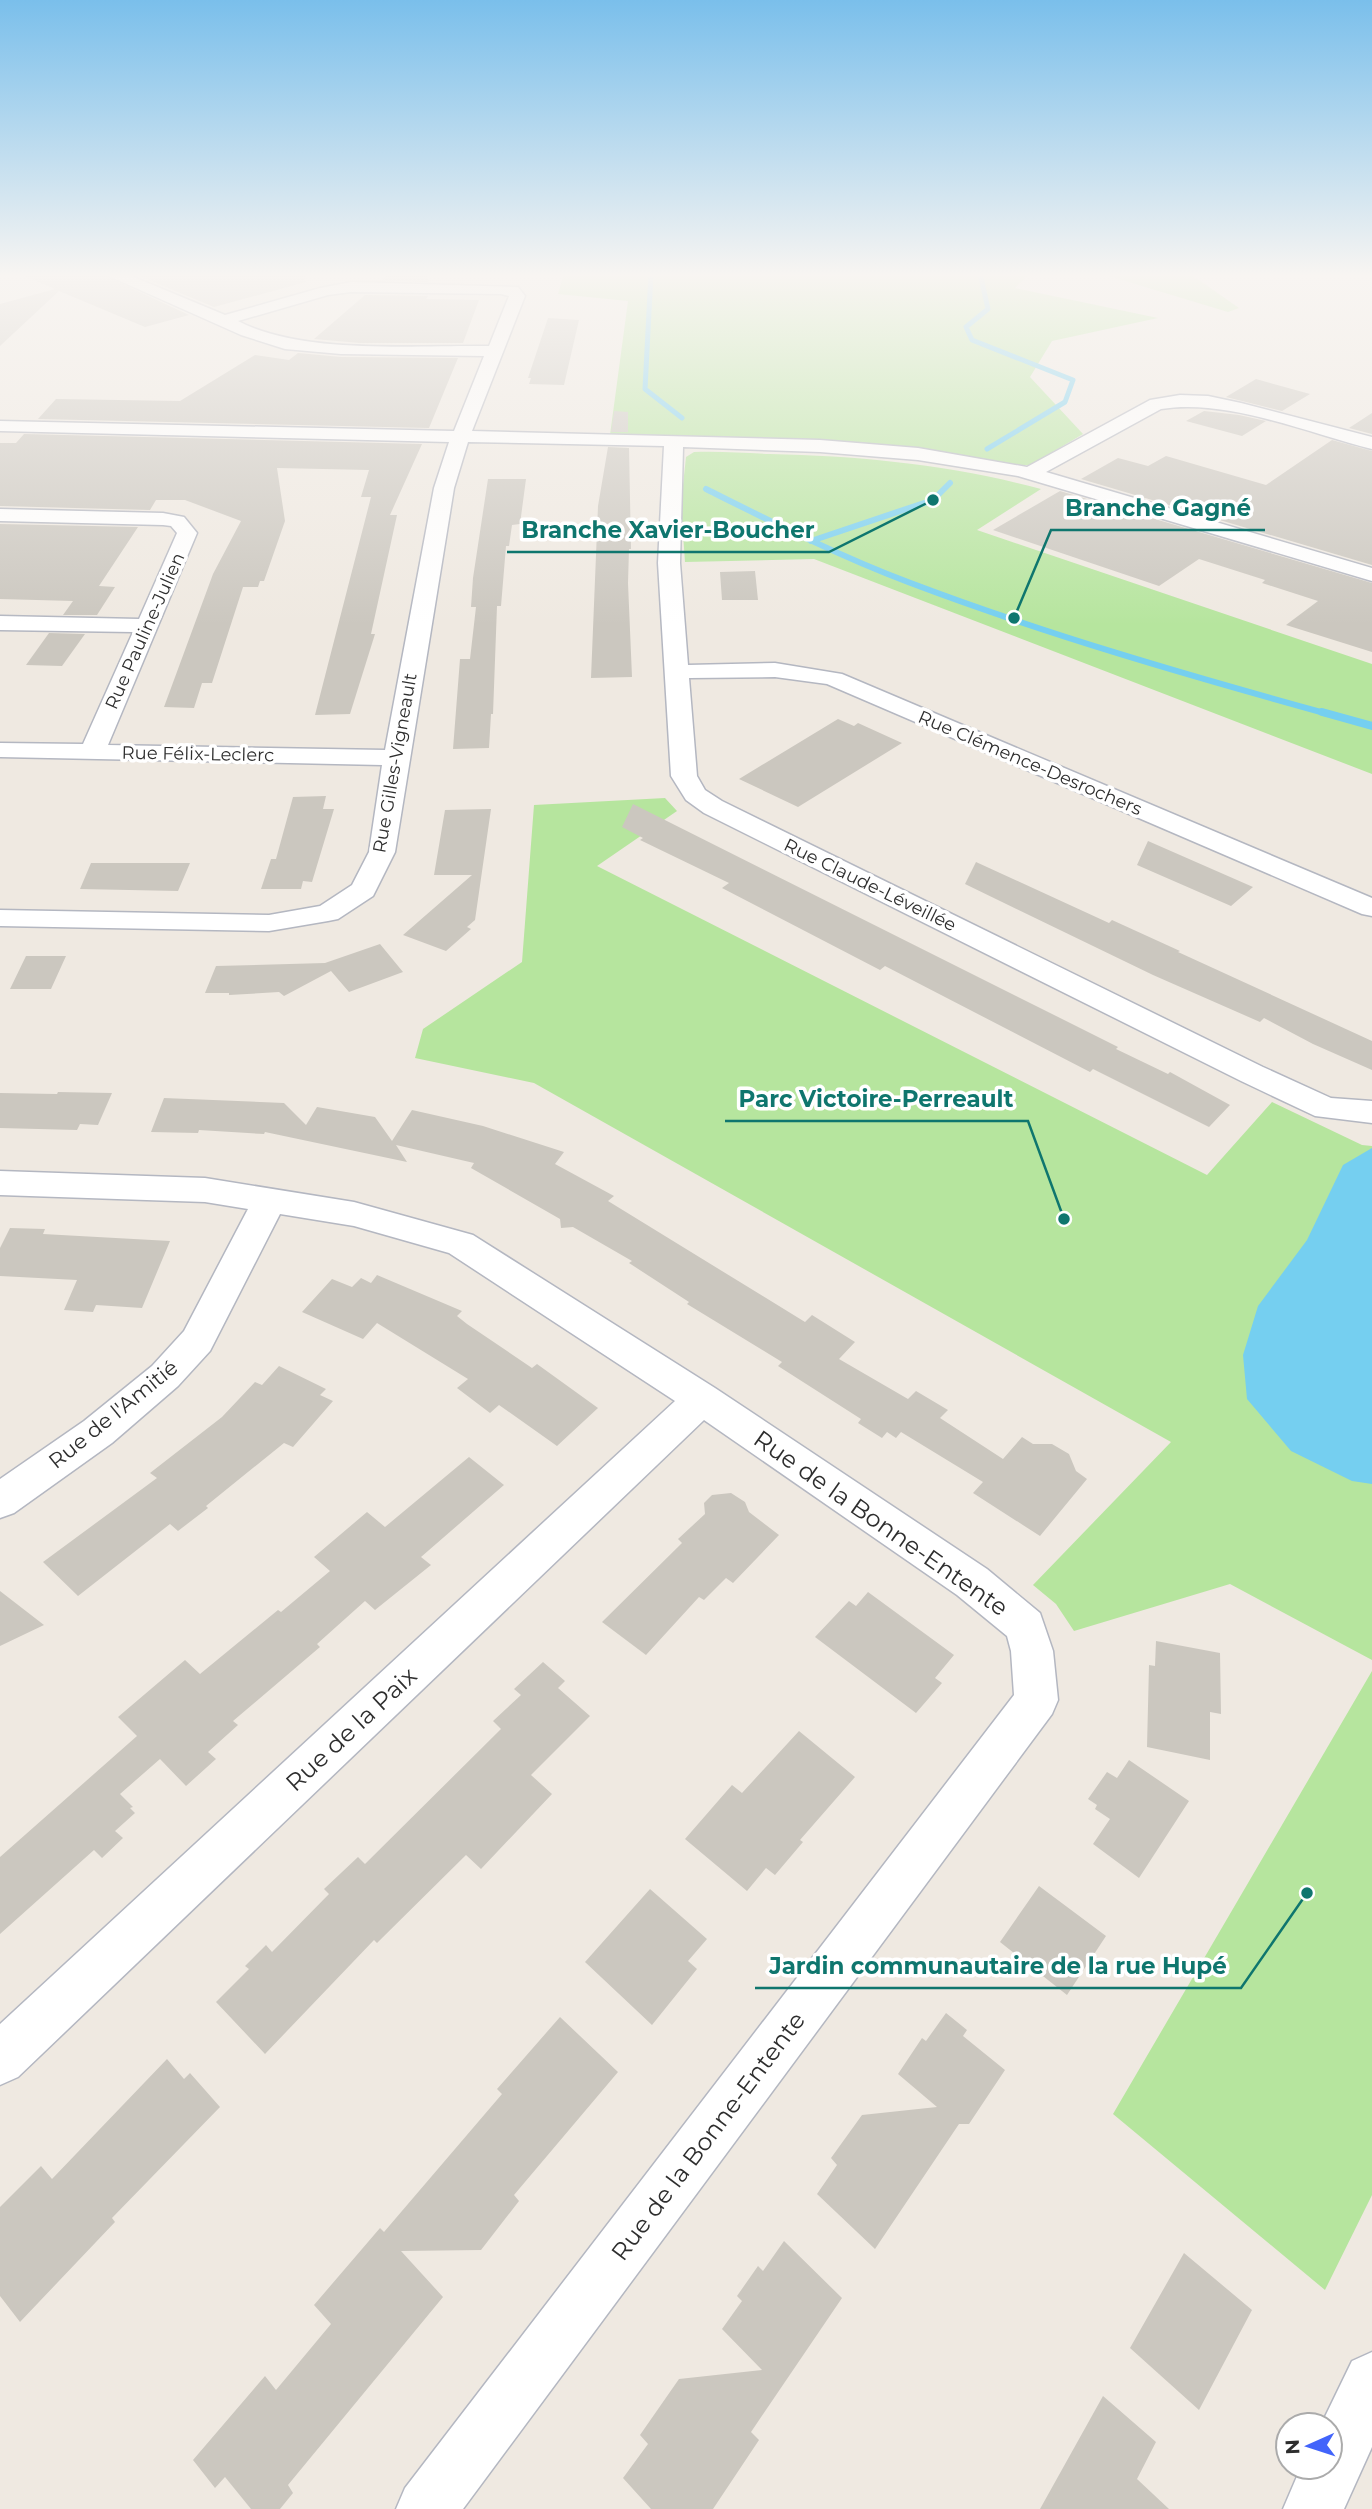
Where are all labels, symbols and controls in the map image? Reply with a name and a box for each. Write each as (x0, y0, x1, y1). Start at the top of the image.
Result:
callout: Branche Gagné (1051, 486, 1265, 530)
text: Branche Gagné (1065, 494, 1251, 522)
callout: Branche Xavier-Boucher (507, 508, 829, 552)
text: Branche Xavier-Boucher (521, 516, 815, 544)
street label: Rue Pauline-Julien (101, 549, 189, 713)
street label: Rue Gilles-Vigneault (368, 671, 422, 855)
street label: Rue Clémence-Desrochers (915, 706, 1145, 820)
street label: Rue Félix-Leclerc (122, 742, 274, 766)
street label: Rue Claude-Léveillée (780, 834, 960, 936)
callout: Parc Victoire-Perreault (725, 1077, 1028, 1121)
text: Parc Victoire-Perreault (739, 1085, 1013, 1113)
street label: Rue de l'Amitié (44, 1354, 182, 1474)
street label: Rue de la Bonne-Entente (748, 1424, 1014, 1622)
street label: Rue de la Paix (279, 1661, 423, 1797)
callout: Jardin communautaire de la rue Hupé (755, 1944, 1241, 1988)
text: Jardin communautaire de la rue Hupé (768, 1952, 1227, 1980)
street label: Rue de la Bonne-Entente (605, 2006, 811, 2266)
north arrow (1274, 2411, 1344, 2481)
text: N (1281, 2439, 1304, 2455)

